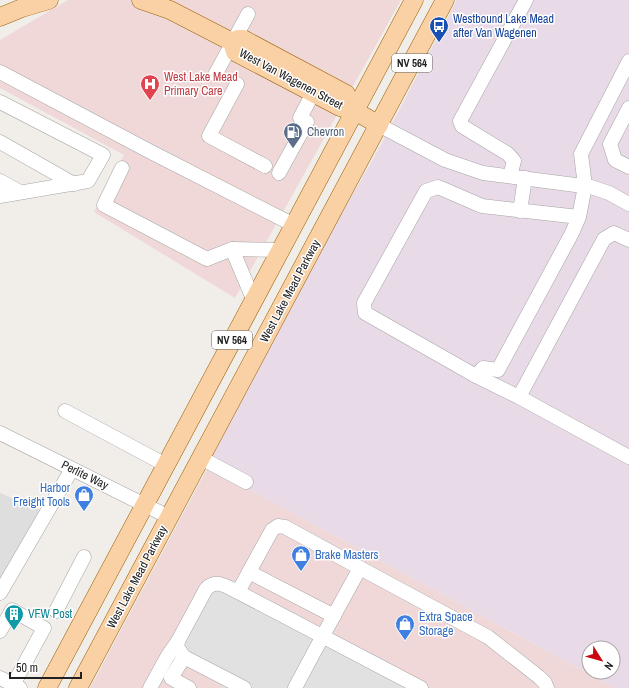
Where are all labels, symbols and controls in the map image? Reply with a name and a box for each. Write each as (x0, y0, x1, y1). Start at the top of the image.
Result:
place label: Westbound Lake Mead after Van Wagenen (453, 11, 554, 41)
bus stop icon: Westbound Lake Mead after Van Wagenen (428, 15, 450, 43)
street label: West Van Wagenen Street (236, 45, 346, 113)
road number: NV 564 (392, 54, 432, 72)
place label: West Lake Mead Primary Care (164, 69, 238, 99)
hospital icon: West Lake Mead Primary Care (139, 73, 161, 101)
fuel station icon: Chevron (282, 121, 304, 149)
place label: Chevron (307, 124, 344, 140)
street label: West Lake Mead Parkway (256, 237, 324, 345)
road number: NV 564 (212, 331, 252, 349)
street label: Perlite Way (59, 457, 111, 493)
place label: Harbor Freight Tools (13, 480, 71, 510)
shop icon: Harbor Freight Tools (73, 484, 95, 512)
street label: West Lake Mead Parkway (103, 523, 171, 631)
shop icon: Brake Masters (290, 544, 312, 572)
place label: Brake Masters (315, 547, 379, 563)
building icon: VFW Post (3, 603, 25, 631)
place label: VFW Post (28, 606, 73, 622)
place label: Extra Space Storage (419, 609, 473, 639)
shop icon: Extra Space Storage (394, 613, 416, 641)
north arrow (581, 640, 621, 680)
scale bar (10, 654, 81, 680)
text: N (601, 659, 617, 673)
text: 50 m (16, 660, 38, 676)

